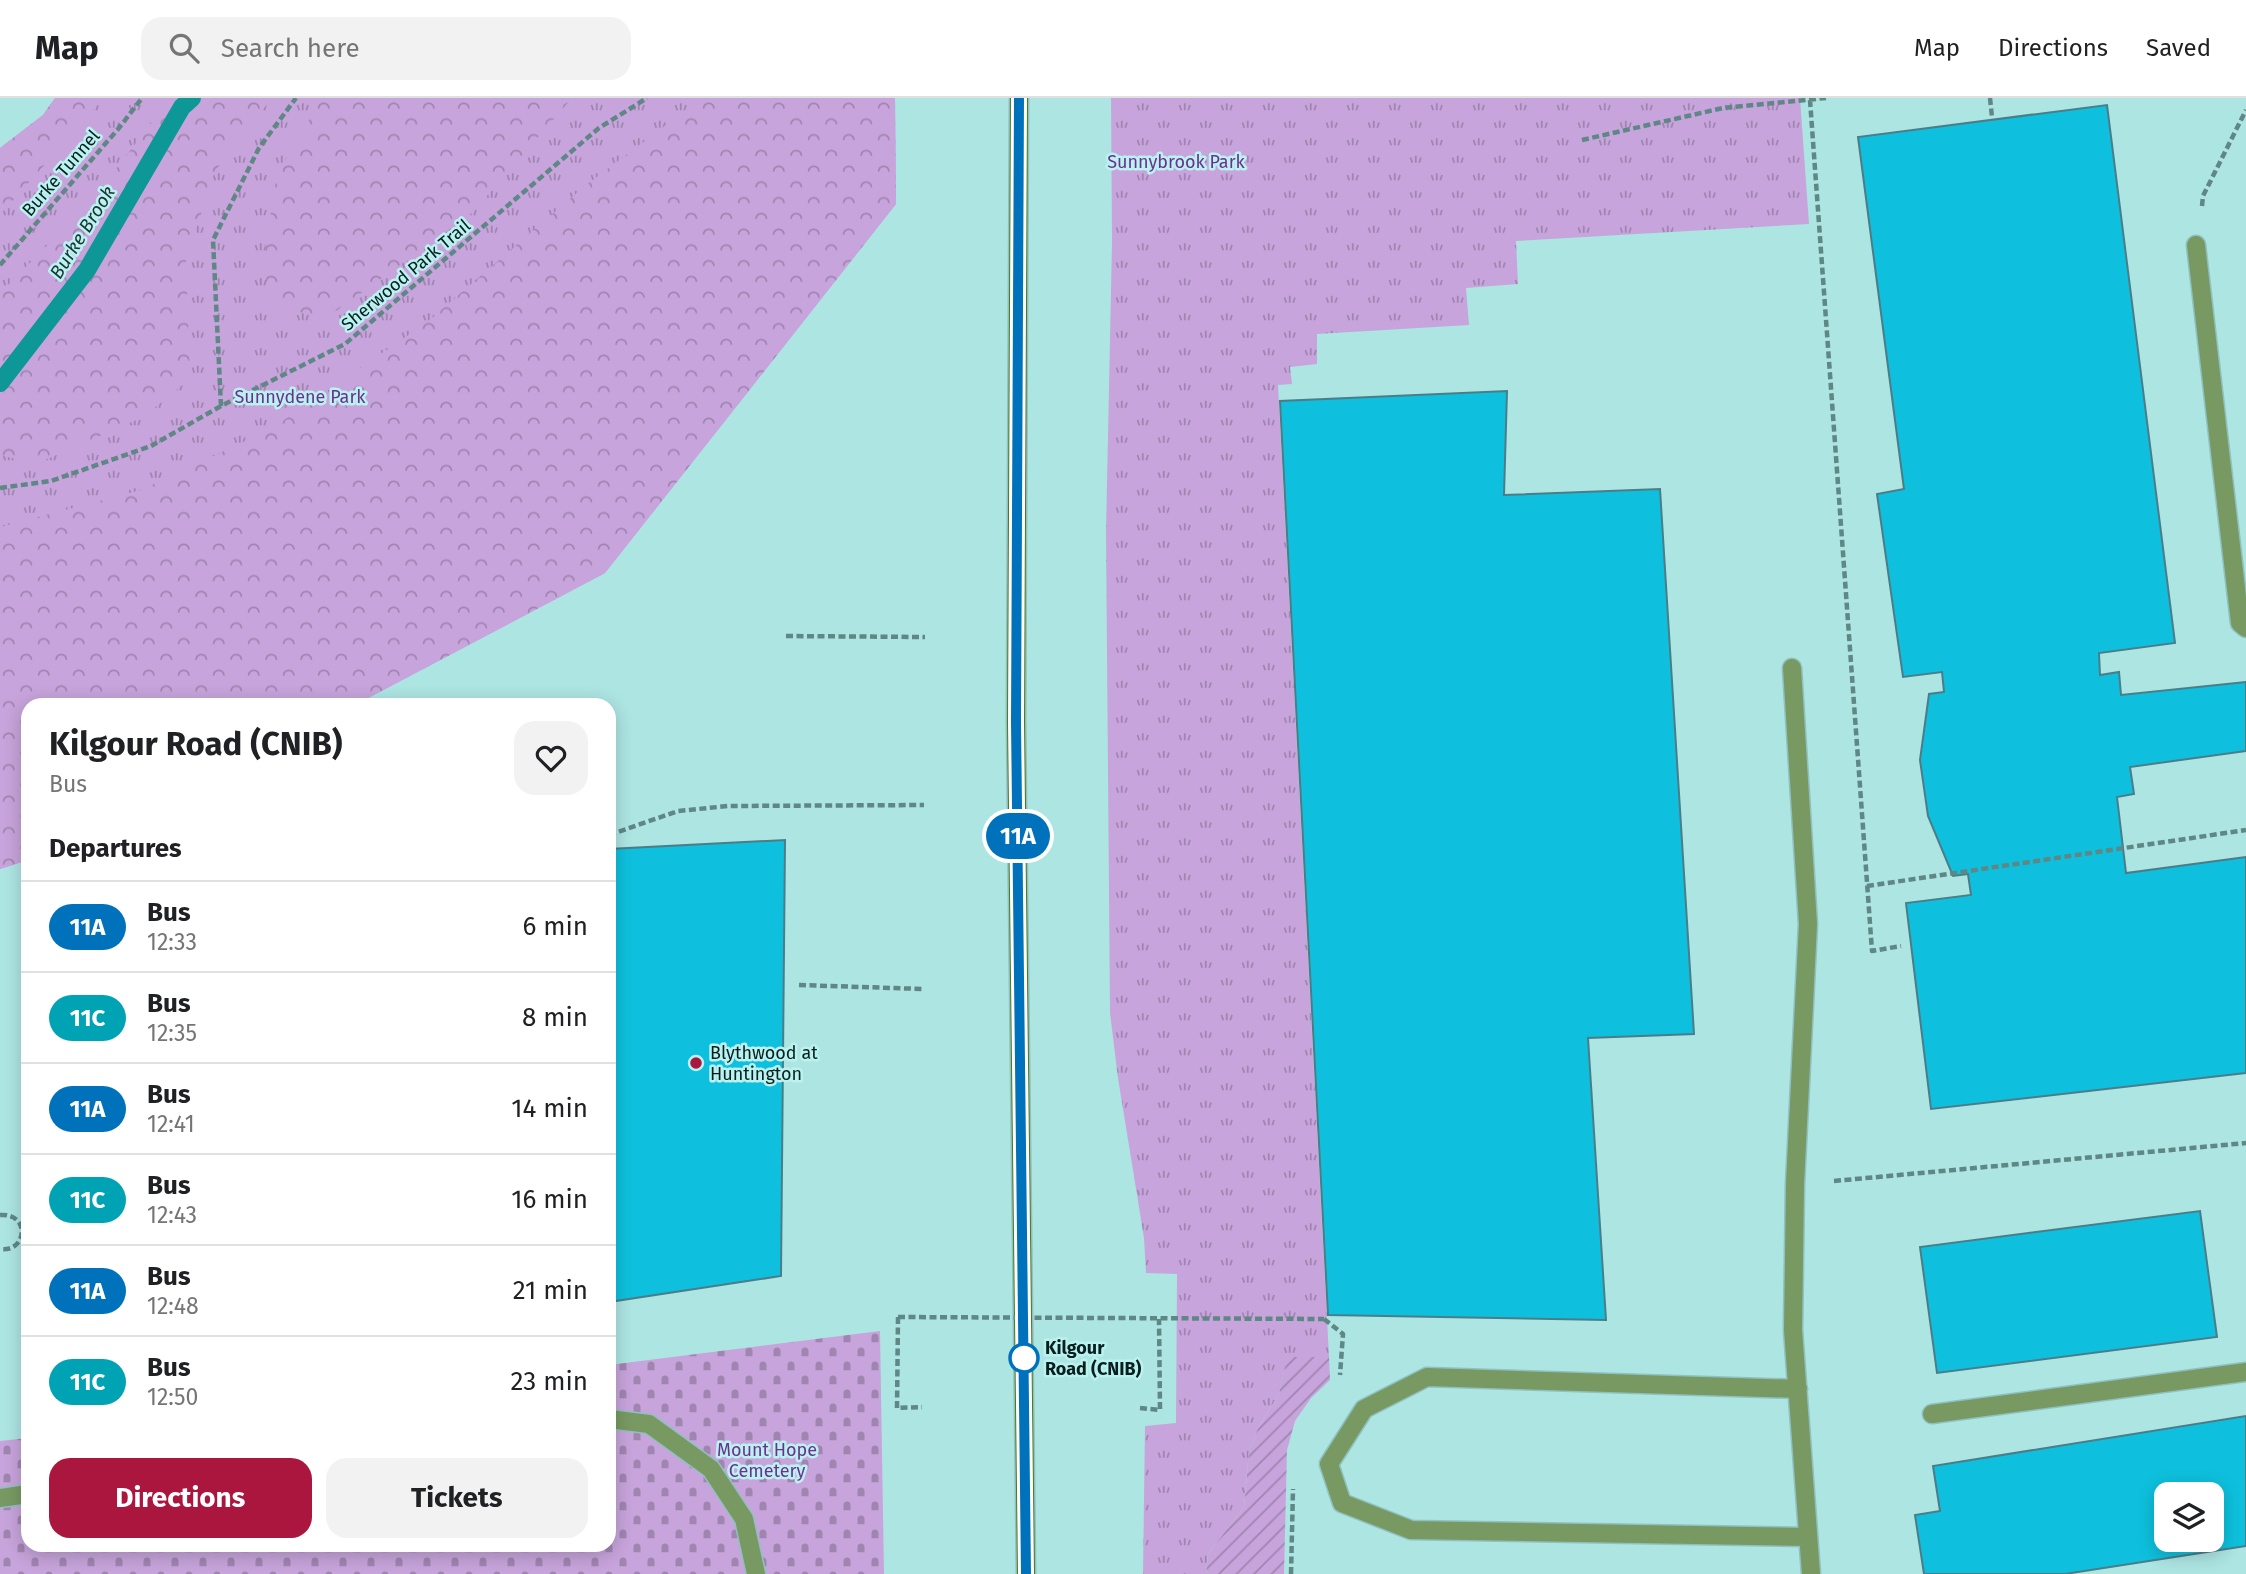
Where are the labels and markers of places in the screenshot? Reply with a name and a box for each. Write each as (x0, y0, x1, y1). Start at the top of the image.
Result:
place label: Blythwood at Huntington (710, 1042, 818, 1085)
marker: Blythwood at Huntington (688, 1055, 704, 1071)
place label: Kilgour Road (CNIB) (1045, 1337, 1142, 1380)
marker: Kilgour Road (CNIB) (1009, 1343, 1039, 1373)

